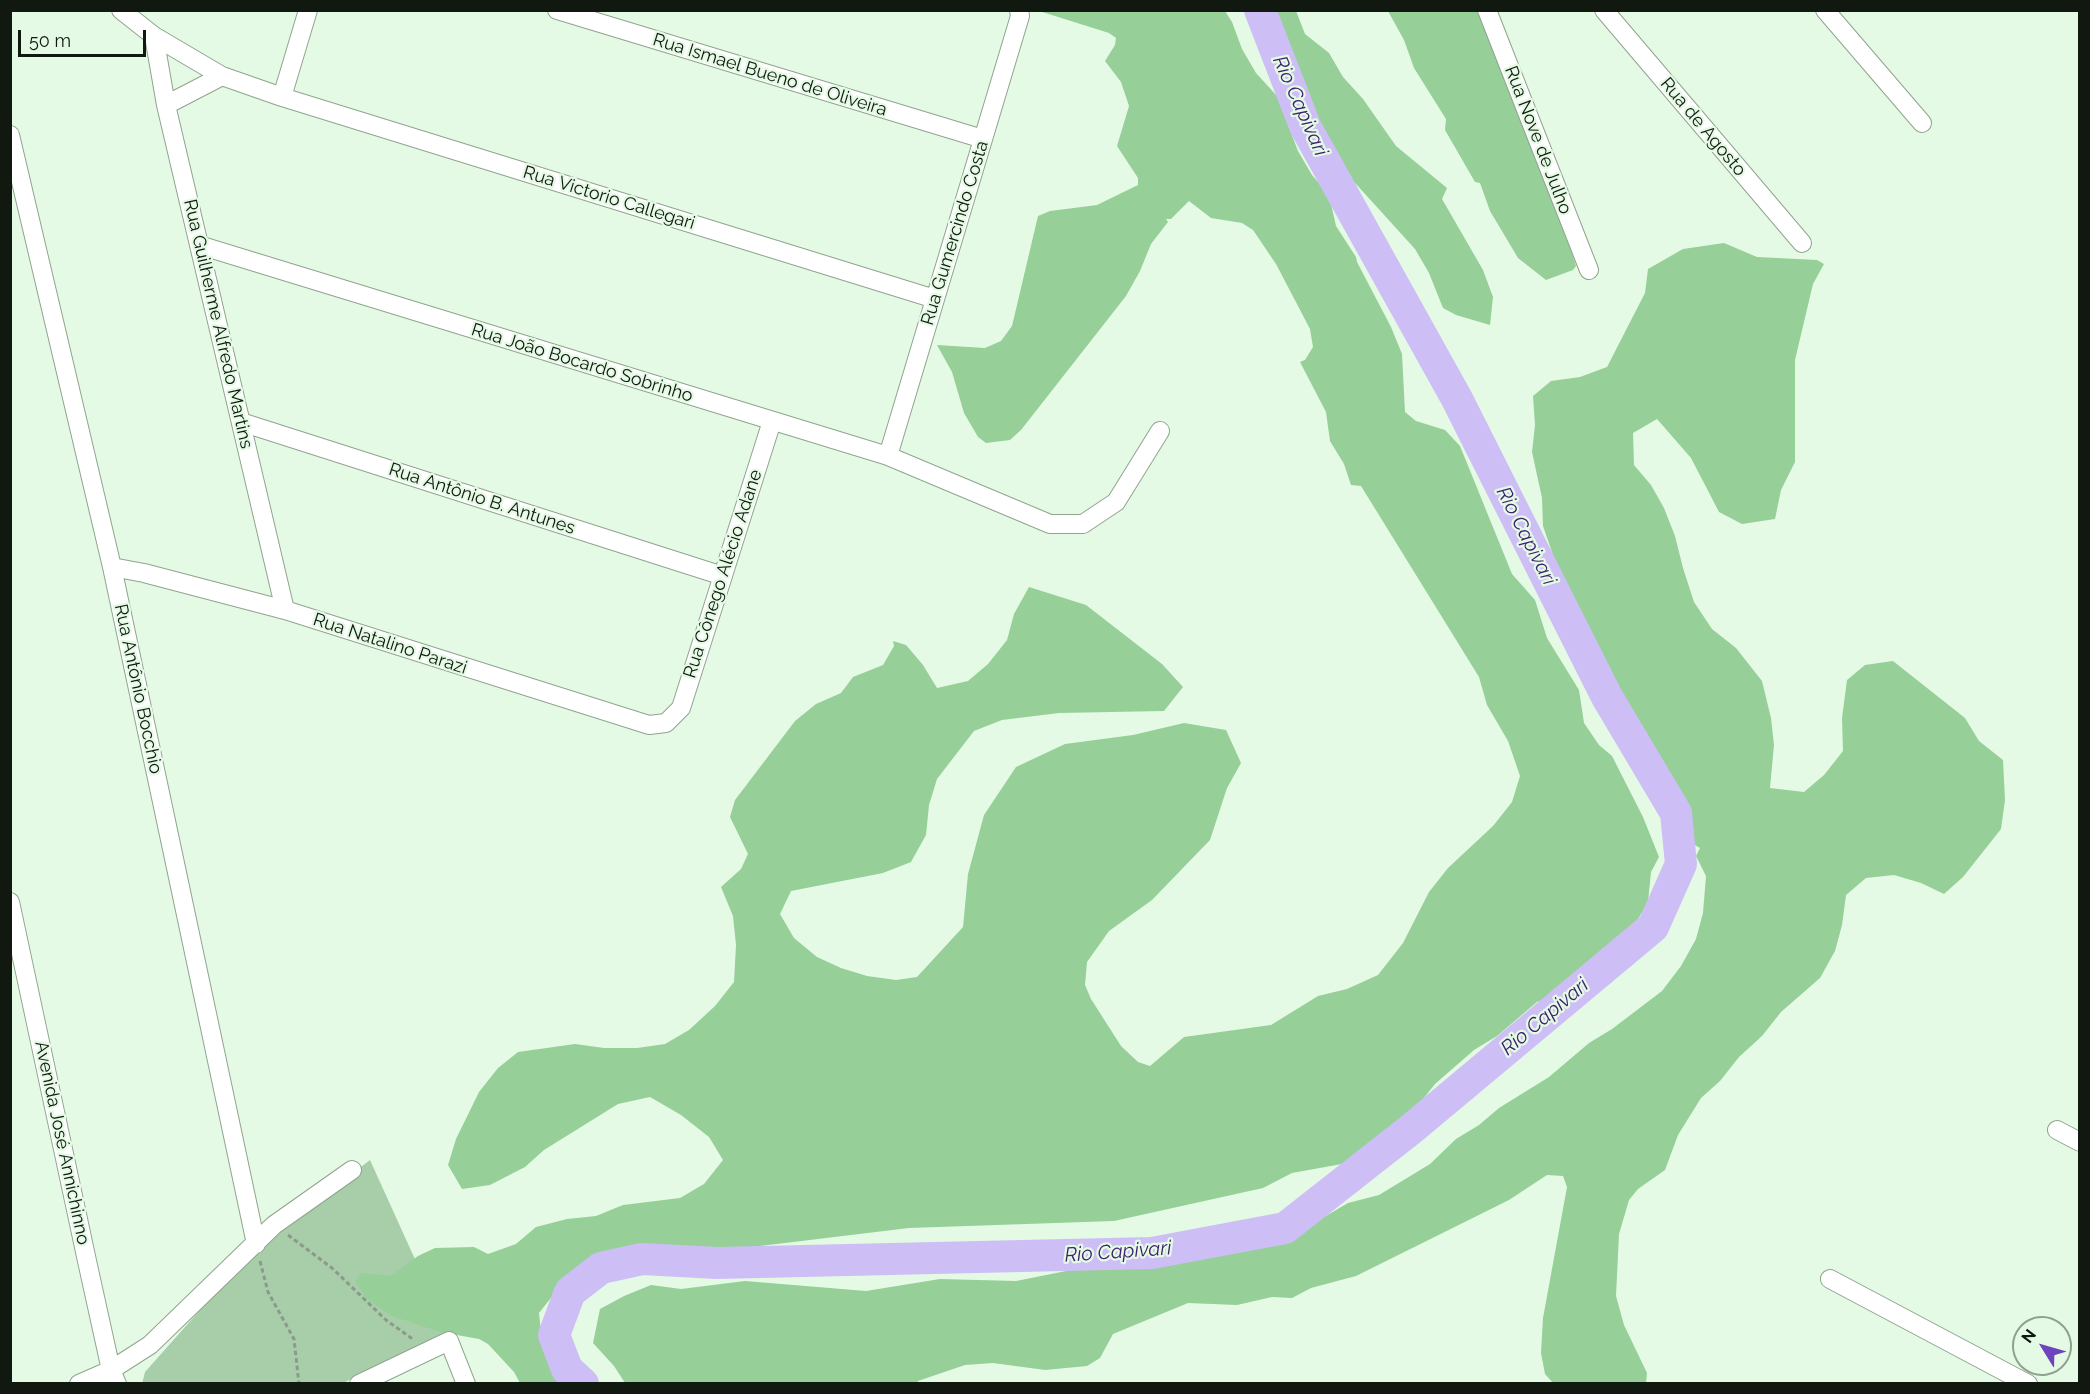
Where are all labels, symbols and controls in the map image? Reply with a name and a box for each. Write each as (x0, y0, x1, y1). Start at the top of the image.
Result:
scale bar (21, 18, 148, 56)
street label: Rua Ismael Bueno de Oliveira (650, 29, 890, 121)
text: 50 m (29, 30, 71, 51)
water label: Rio Capivari (1267, 52, 1333, 160)
street label: Rua Nove de Julho (1500, 63, 1576, 217)
street label: Rua de Agosto (1655, 73, 1751, 181)
street label: Rua Gumercindo Costa (917, 138, 993, 328)
street label: Rua Victorio Callegari (520, 162, 698, 234)
street label: Rua Guilherme Alfredo Martins (179, 197, 257, 451)
street label: Rua João Bocardo Sobrinho (469, 319, 695, 407)
street label: Rua Antônio B. Antunes (386, 459, 578, 539)
street label: Rua Cônego Alécio Adane (679, 467, 767, 681)
water label: Rio Capivari (1491, 483, 1561, 589)
street label: Rua Antônio Bocchio (109, 602, 167, 776)
street label: Rua Natalino Parazi (310, 609, 470, 679)
water label: Rio Capivari (1496, 973, 1594, 1061)
street label: Avenida José Annichinno (30, 1039, 94, 1247)
water label: Rio Capivari (1064, 1236, 1172, 1268)
north arrow (2012, 1316, 2072, 1376)
text: N (2018, 1325, 2040, 1347)

